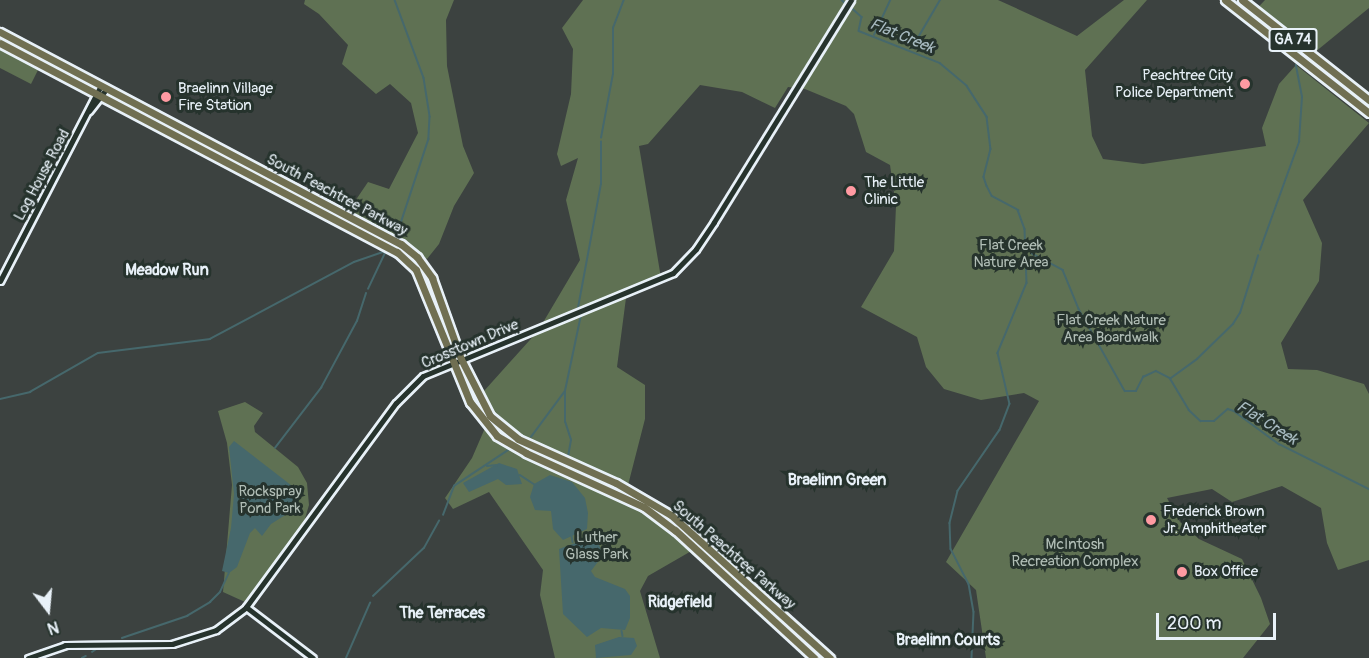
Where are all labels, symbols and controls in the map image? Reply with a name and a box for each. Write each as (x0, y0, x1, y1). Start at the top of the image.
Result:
water label: Flat Creek (867, 14, 937, 58)
road number: GA 74 (1268, 29, 1318, 51)
place label: Peachtree City Police Department (1115, 66, 1233, 101)
marker: Peachtree City Police Department (1238, 77, 1252, 91)
place label: Braelinn Village Fire Station (178, 79, 273, 114)
marker: Braelinn Village Fire Station (159, 90, 173, 104)
street label: Log House Road (10, 126, 74, 224)
street label: South Peachtree Parkway (264, 150, 410, 240)
place label: The Little Clinic (864, 173, 924, 208)
marker: The Little Clinic (842, 182, 860, 200)
park label: Flat Creek Nature Area (973, 236, 1049, 271)
district label: Meadow Run (125, 260, 209, 280)
park label: Flat Creek Nature Area Boardwalk (1056, 311, 1166, 346)
street label: Crosstown Drive (419, 315, 521, 373)
water label: Flat Creek (1233, 397, 1301, 449)
district label: Braelinn Green (788, 470, 886, 490)
park label: Rockspray Pond Park (238, 482, 302, 517)
street label: South Peachtree Parkway (669, 497, 799, 613)
place label: Frederick Brown Jr. Amphitheater (1163, 502, 1267, 537)
marker: Frederick Brown Jr. Amphitheater (1144, 513, 1158, 527)
park label: Luther Glass Park (565, 528, 629, 563)
park label: McIntosh Recreation Complex (1012, 535, 1138, 570)
place label: Box Office (1194, 563, 1258, 581)
marker: Box Office (1175, 565, 1189, 579)
north arrow (18, 580, 78, 640)
district label: Ridgefield (648, 592, 712, 612)
scale bar (1159, 601, 1279, 639)
district label: The Terraces (399, 603, 485, 623)
text: 200 m (1167, 612, 1222, 635)
text: N (45, 616, 61, 638)
district label: Braelinn Courts (896, 630, 1000, 650)

